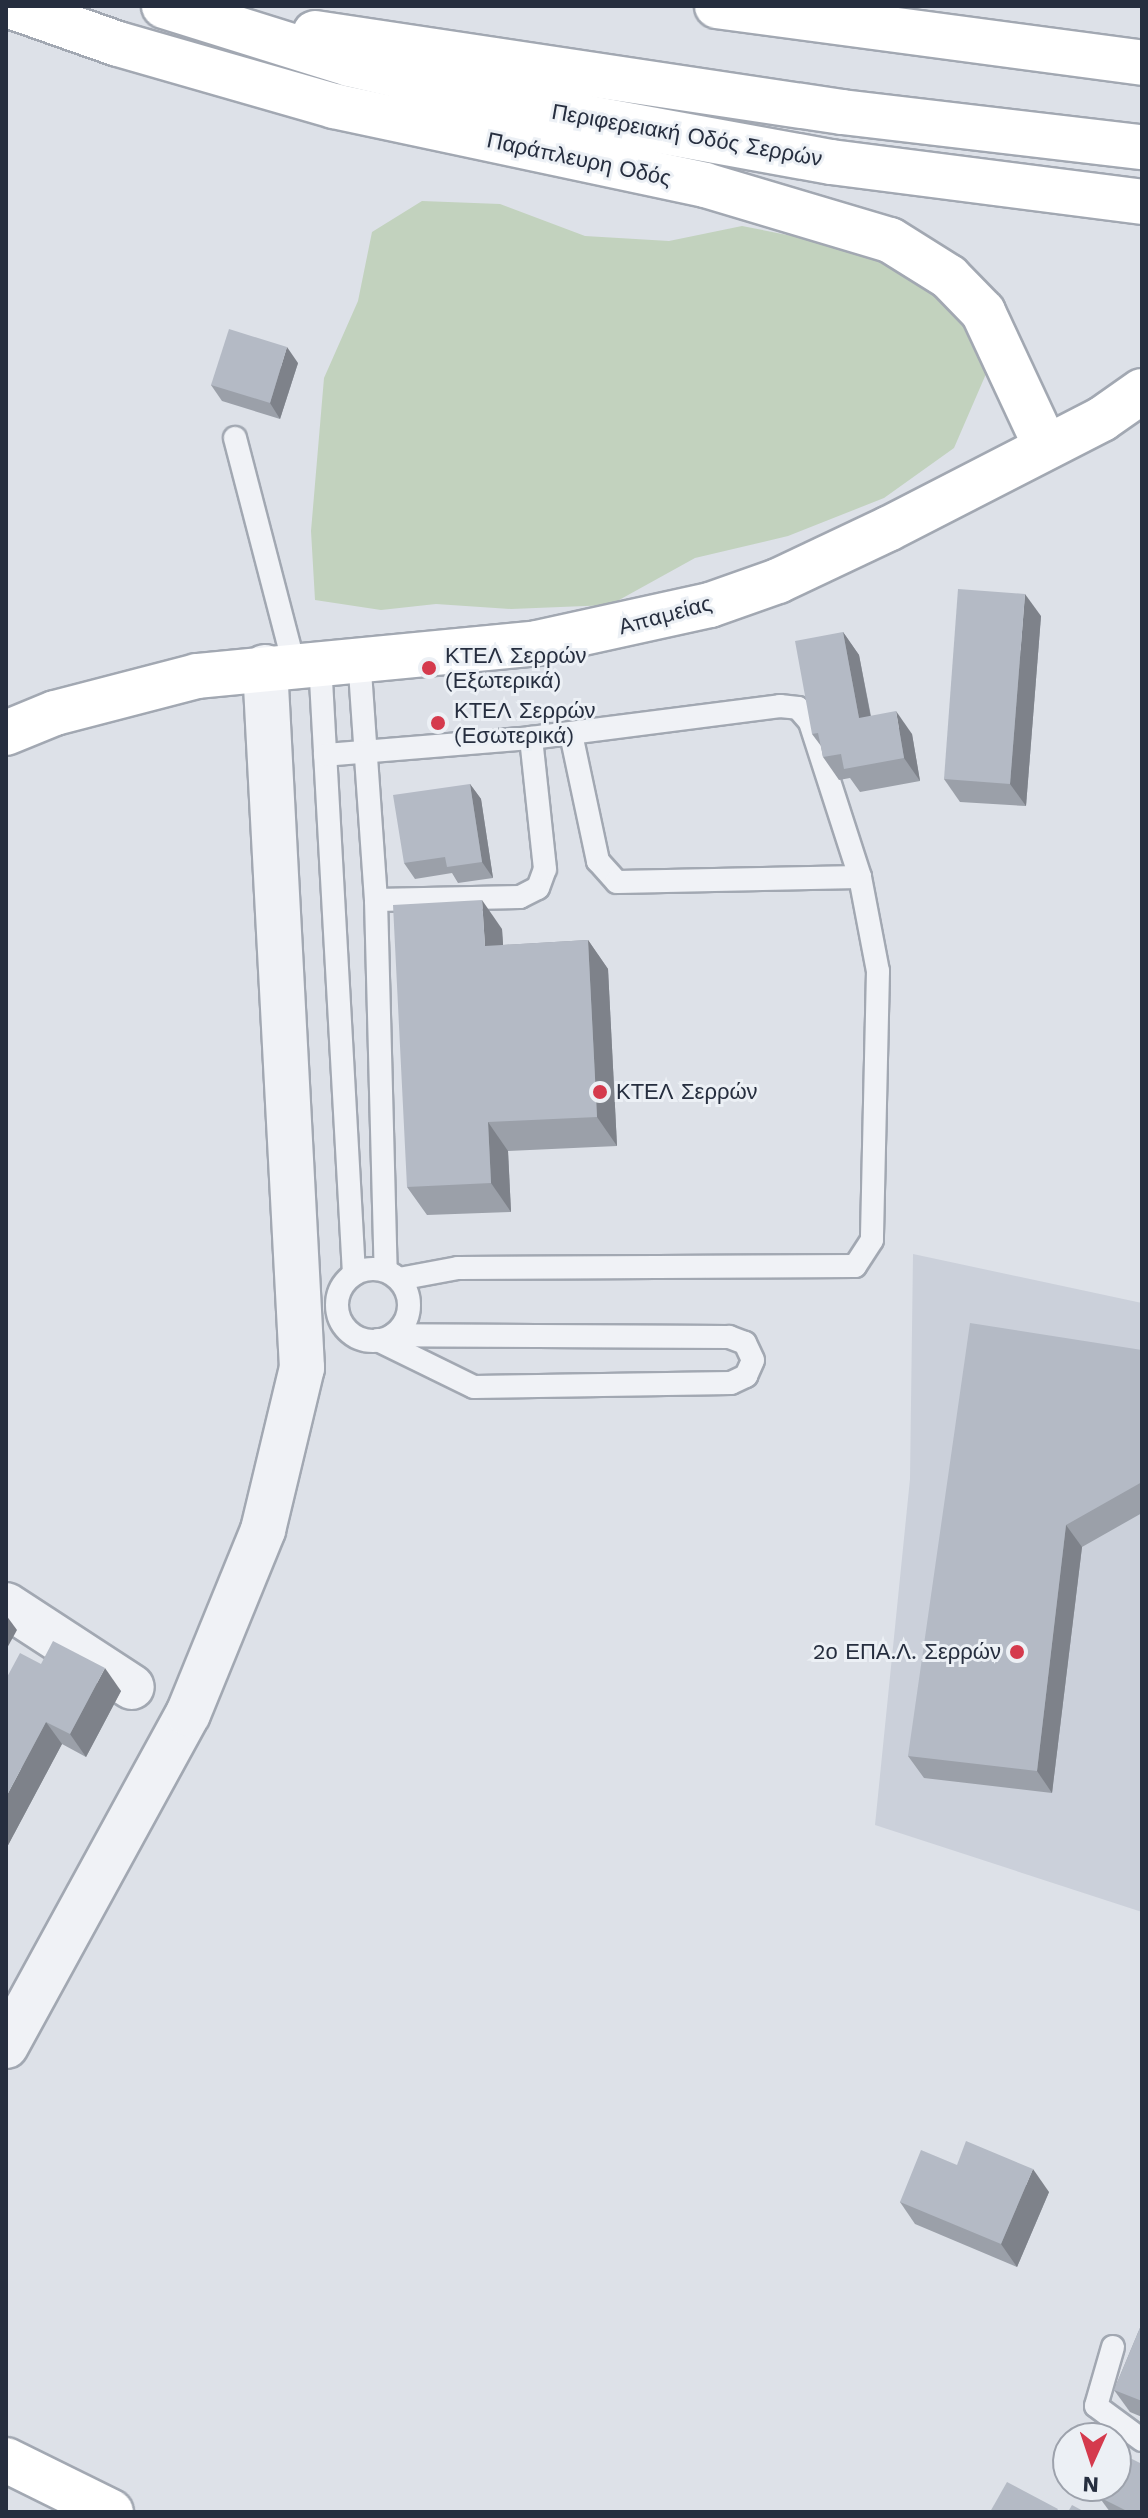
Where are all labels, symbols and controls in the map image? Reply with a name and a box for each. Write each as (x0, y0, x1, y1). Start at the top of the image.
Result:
street label: Περιφερειακή Οδός Σερρών (550, 98, 824, 172)
street label: Παράπλευρη Οδός (485, 127, 673, 191)
street label: Απαμείας (616, 590, 714, 640)
place label: ΚΤΕΛ Σερρών (Εξωτερικά) (445, 642, 587, 694)
marker: ΚΤΕΛ Σερρών (Εξωτερικά) (420, 659, 438, 677)
place label: ΚΤΕΛ Σερρών (Εσωτερικά) (454, 697, 596, 748)
marker: ΚΤΕΛ Σερρών (Εσωτερικά) (429, 714, 447, 732)
place label: ΚΤΕΛ Σερρών (616, 1079, 758, 1105)
marker: ΚΤΕΛ Σερρών (591, 1083, 609, 1101)
place label: 2ο ΕΠΑ.Λ. Σερρών (813, 1639, 1001, 1665)
marker: 2ο ΕΠΑ.Λ. Σερρών (1008, 1643, 1026, 1661)
north arrow (1052, 2422, 1132, 2502)
text: N (1082, 2472, 1100, 2497)

